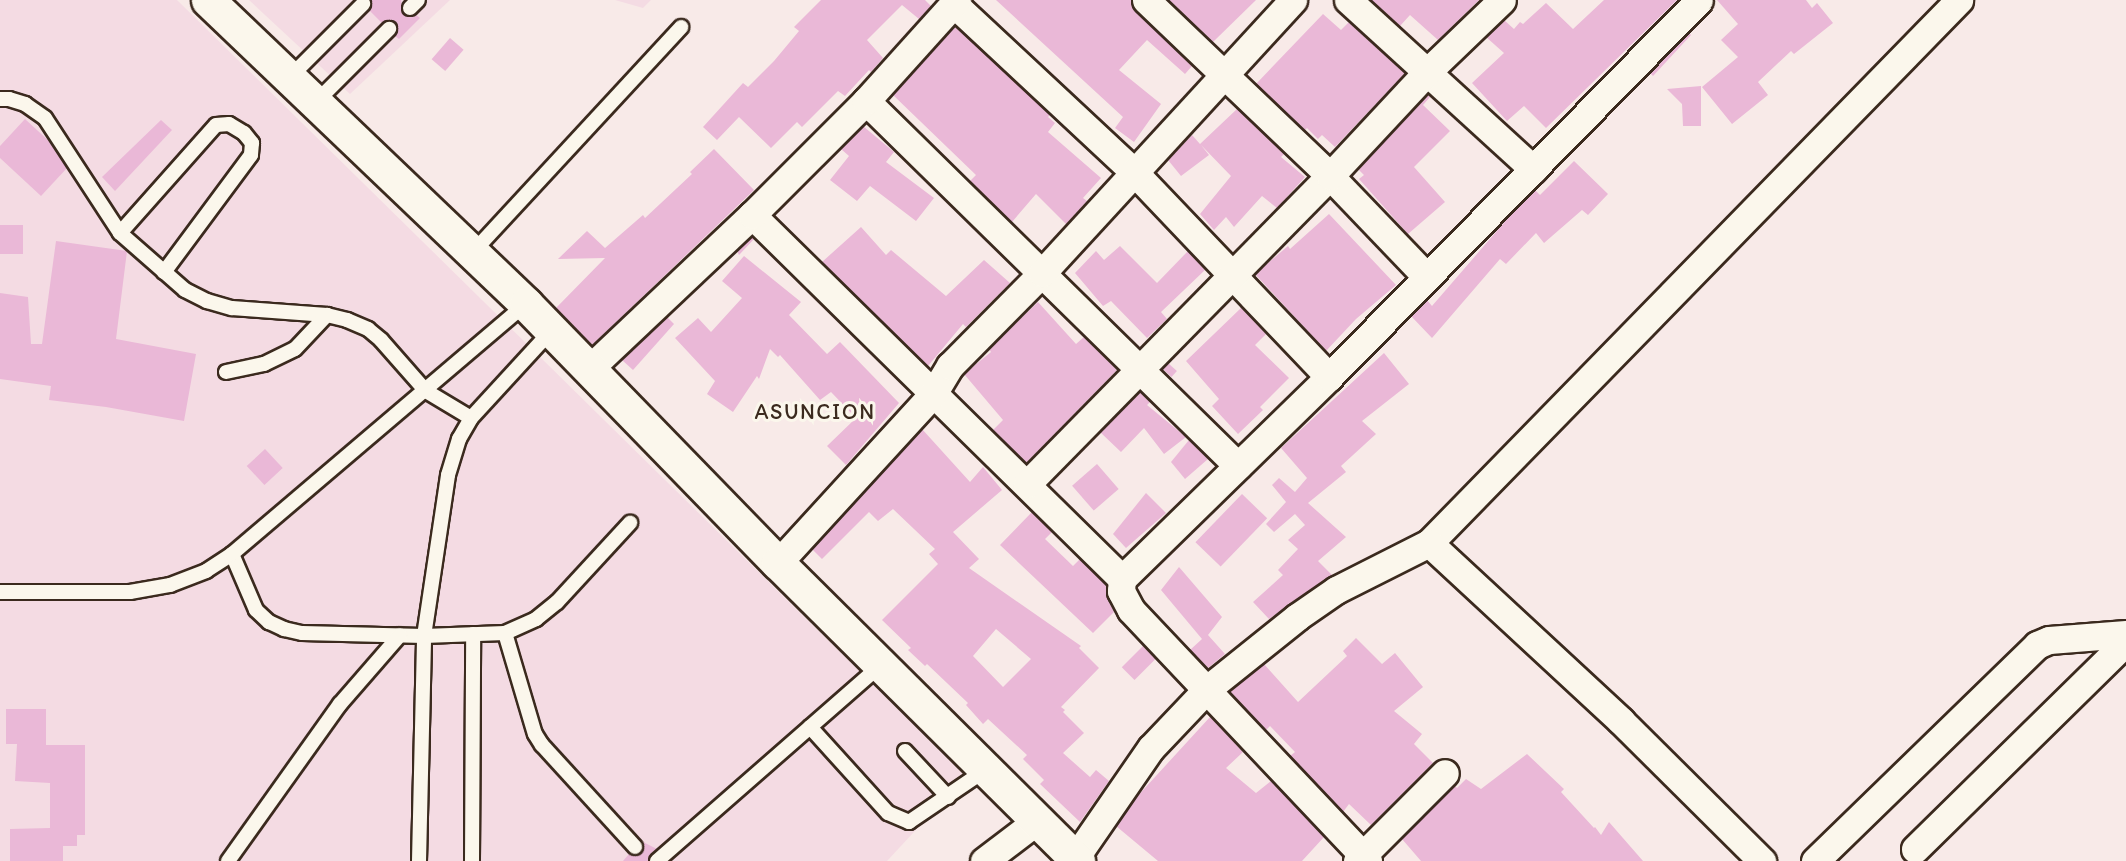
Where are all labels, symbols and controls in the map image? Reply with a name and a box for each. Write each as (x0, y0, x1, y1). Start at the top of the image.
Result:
district label: ASUNCION (754, 399, 876, 425)

